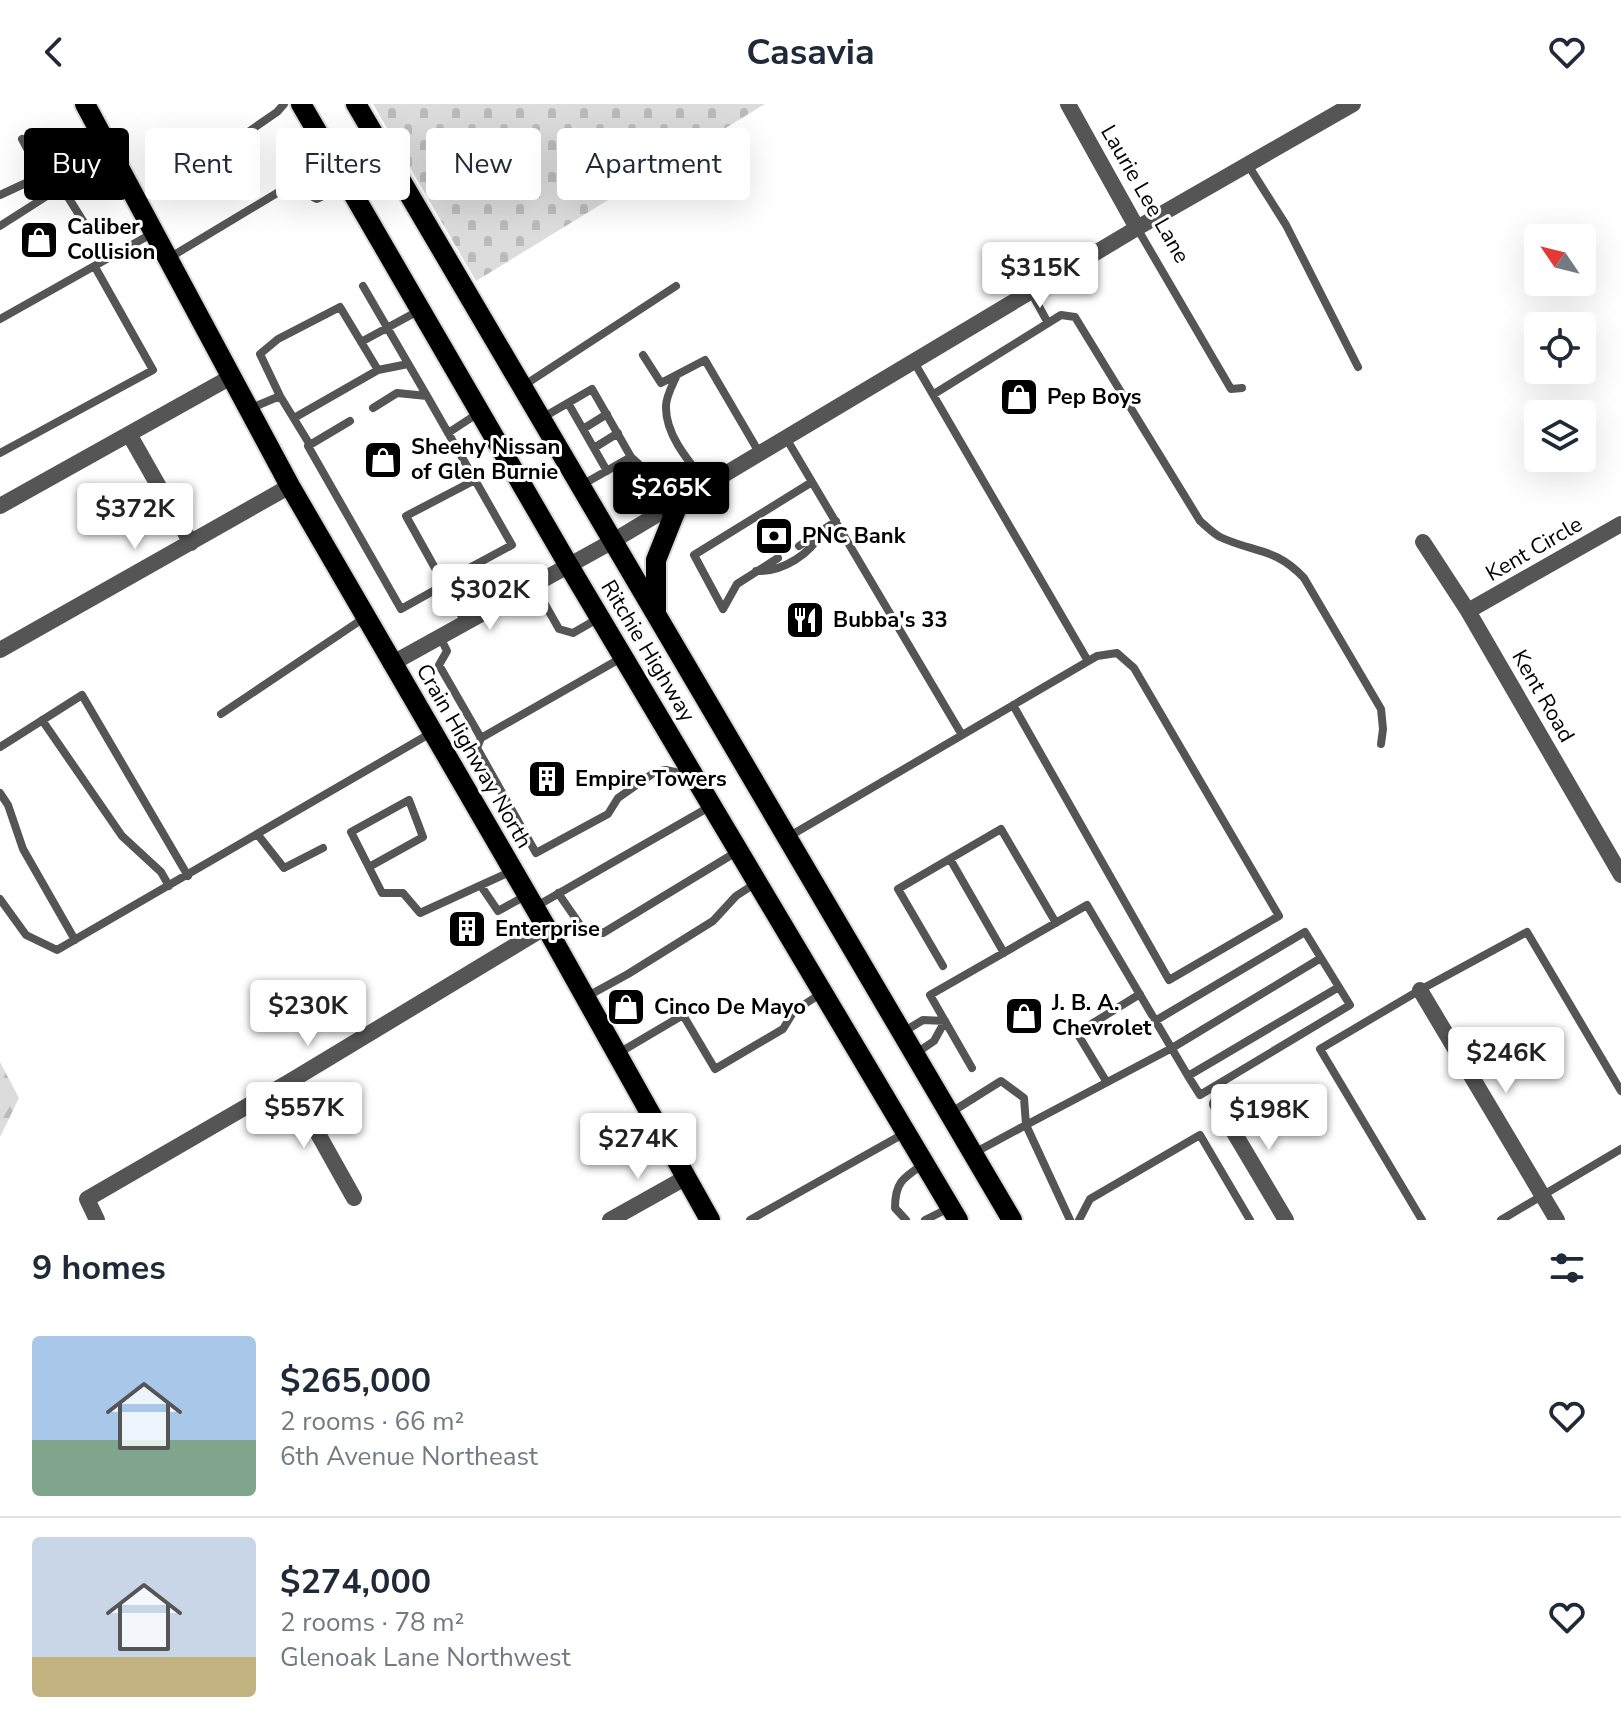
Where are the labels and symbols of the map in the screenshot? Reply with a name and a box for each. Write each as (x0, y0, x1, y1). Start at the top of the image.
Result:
street label: Laurie Lee Lane (1093, 119, 1197, 269)
place label: Caliber Collision (67, 212, 155, 267)
shop icon: Caliber Collision (18, 219, 60, 261)
north arrow (1524, 224, 1596, 296)
pin: $315K (984, 242, 1096, 310)
shop icon: Pep Boys (998, 376, 1040, 418)
place label: Pep Boys (1047, 382, 1142, 412)
place label: Sheehy Nissan of Glen Burnie (411, 432, 560, 487)
shop icon: Sheehy Nissan of Glen Burnie (362, 439, 404, 481)
pin: $265K (615, 462, 727, 530)
pin: $372K (79, 483, 191, 551)
street label: Kent Circle (1480, 509, 1588, 589)
bank icon: PNC Bank (753, 515, 795, 557)
place label: PNC Bank (802, 521, 907, 551)
pin: $302K (434, 564, 546, 632)
street label: Ritchie Highway (594, 574, 703, 728)
restaurant icon: Bubba's 33 (784, 599, 826, 641)
place label: Bubba's 33 (833, 605, 948, 635)
street label: Kent Road (1504, 644, 1582, 748)
street label: Crain Highway North (409, 658, 539, 854)
building icon: Empire Towers (526, 758, 568, 800)
place label: Empire Towers (575, 764, 727, 794)
building icon: Enterprise (446, 908, 488, 950)
place label: Enterprise (495, 914, 600, 944)
pin: $230K (252, 980, 364, 1048)
shop icon: Cinco De Mayo (605, 986, 647, 1028)
place label: J. B. A. Chevrolet (1051, 988, 1152, 1043)
place label: Cinco De Mayo (654, 992, 806, 1022)
shop icon: J. B. A. Chevrolet (1003, 995, 1045, 1037)
pin: $246K (1450, 1027, 1562, 1095)
pin: $557K (248, 1082, 360, 1150)
pin: $198K (1213, 1084, 1325, 1152)
pin: $274K (582, 1113, 694, 1181)

